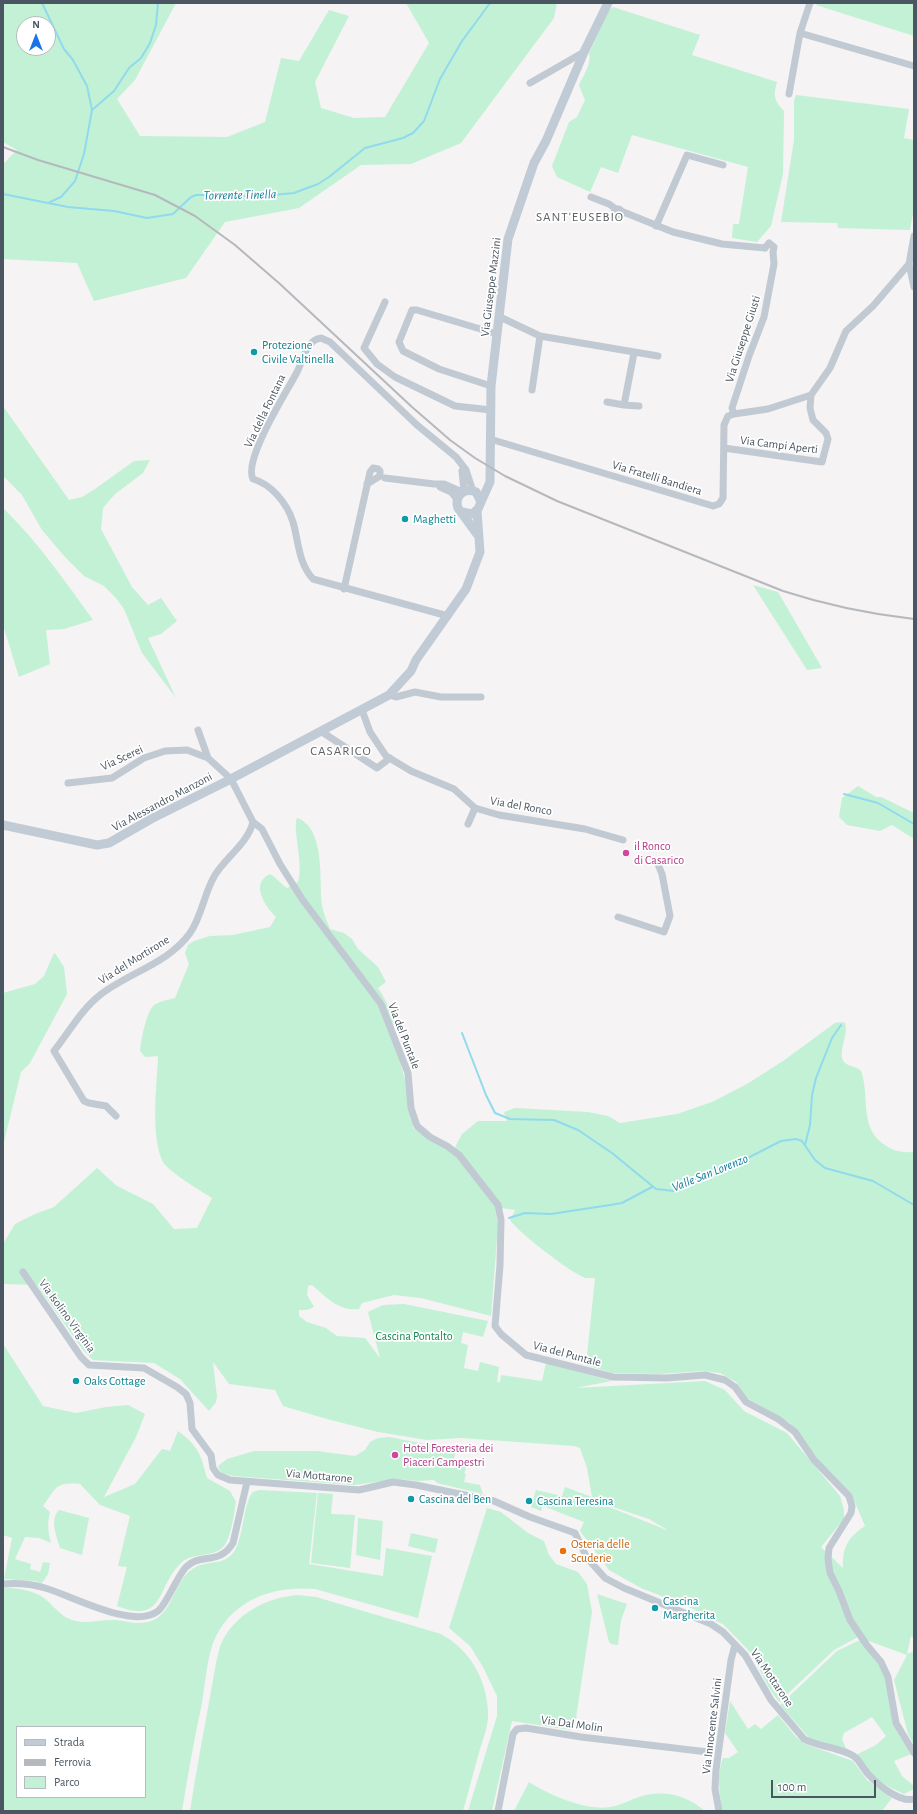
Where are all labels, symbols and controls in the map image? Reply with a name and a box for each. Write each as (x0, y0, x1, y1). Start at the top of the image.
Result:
north arrow (16, 16, 56, 56)
text: N (32, 19, 40, 30)
water label: Torrente Tinella (203, 187, 277, 203)
district label: SANT'EUSEBIO (536, 209, 624, 225)
street label: Via Giuseppe Mazzini (478, 237, 504, 337)
street label: Via Giuseppe Giusti (722, 294, 764, 384)
place label: Protezione Civile Valtinella (262, 338, 334, 366)
marker: Protezione Civile Valtinella (249, 347, 259, 357)
street label: Via della Fontana (241, 372, 289, 450)
street label: Via Campi Aperti (739, 433, 819, 457)
street label: Via Fratelli Bandiera (610, 457, 704, 499)
place label: Maghetti (413, 512, 456, 526)
marker: Maghetti (400, 514, 410, 524)
street label: Via Scerei (99, 742, 145, 774)
district label: CASARICO (310, 743, 372, 759)
street label: Via Alessandro Manzoni (109, 769, 215, 835)
street label: Via del Ronco (489, 793, 553, 819)
place label: il Ronco di Casarico (634, 839, 684, 867)
marker: il Ronco di Casarico (621, 848, 631, 858)
street label: Via del Mortirone (96, 932, 172, 988)
street label: Via del Puntale (385, 1001, 423, 1071)
water label: Valle San Lorenzo (670, 1151, 750, 1195)
street label: Via Isolino Virginia (35, 1276, 99, 1356)
park label: Cascina Pontalto (375, 1329, 453, 1343)
street label: Via del Puntale (531, 1338, 603, 1370)
place label: Oaks Cottage (84, 1374, 146, 1388)
marker: Oaks Cottage (71, 1376, 81, 1386)
place label: Hotel Foresteria dei Piaceri Campestri (403, 1441, 494, 1469)
marker: Hotel Foresteria dei Piaceri Campestri (390, 1450, 400, 1460)
street label: Via Mottarone (285, 1466, 353, 1486)
place label: Cascina del Ben (419, 1492, 491, 1506)
marker: Cascina del Ben (406, 1494, 416, 1504)
place label: Cascina Teresina (537, 1494, 614, 1508)
marker: Cascina Teresina (524, 1496, 534, 1506)
place label: Osteria delle Scuderie (571, 1537, 630, 1565)
marker: Osteria delle Scuderie (558, 1546, 568, 1556)
place label: Cascina Margherita (663, 1594, 715, 1622)
marker: Cascina Margherita (650, 1603, 660, 1613)
street label: Via Mottarone (747, 1646, 797, 1710)
street label: Via Innocente Salvini (699, 1677, 725, 1775)
street label: Via Dal Molin (540, 1713, 604, 1735)
legend (16, 1726, 146, 1798)
text: Strada (54, 1736, 85, 1748)
text: Ferrovia (54, 1756, 91, 1768)
scale bar (773, 1772, 878, 1798)
text: Parco (54, 1776, 80, 1788)
text: 100 m (778, 1781, 806, 1793)

